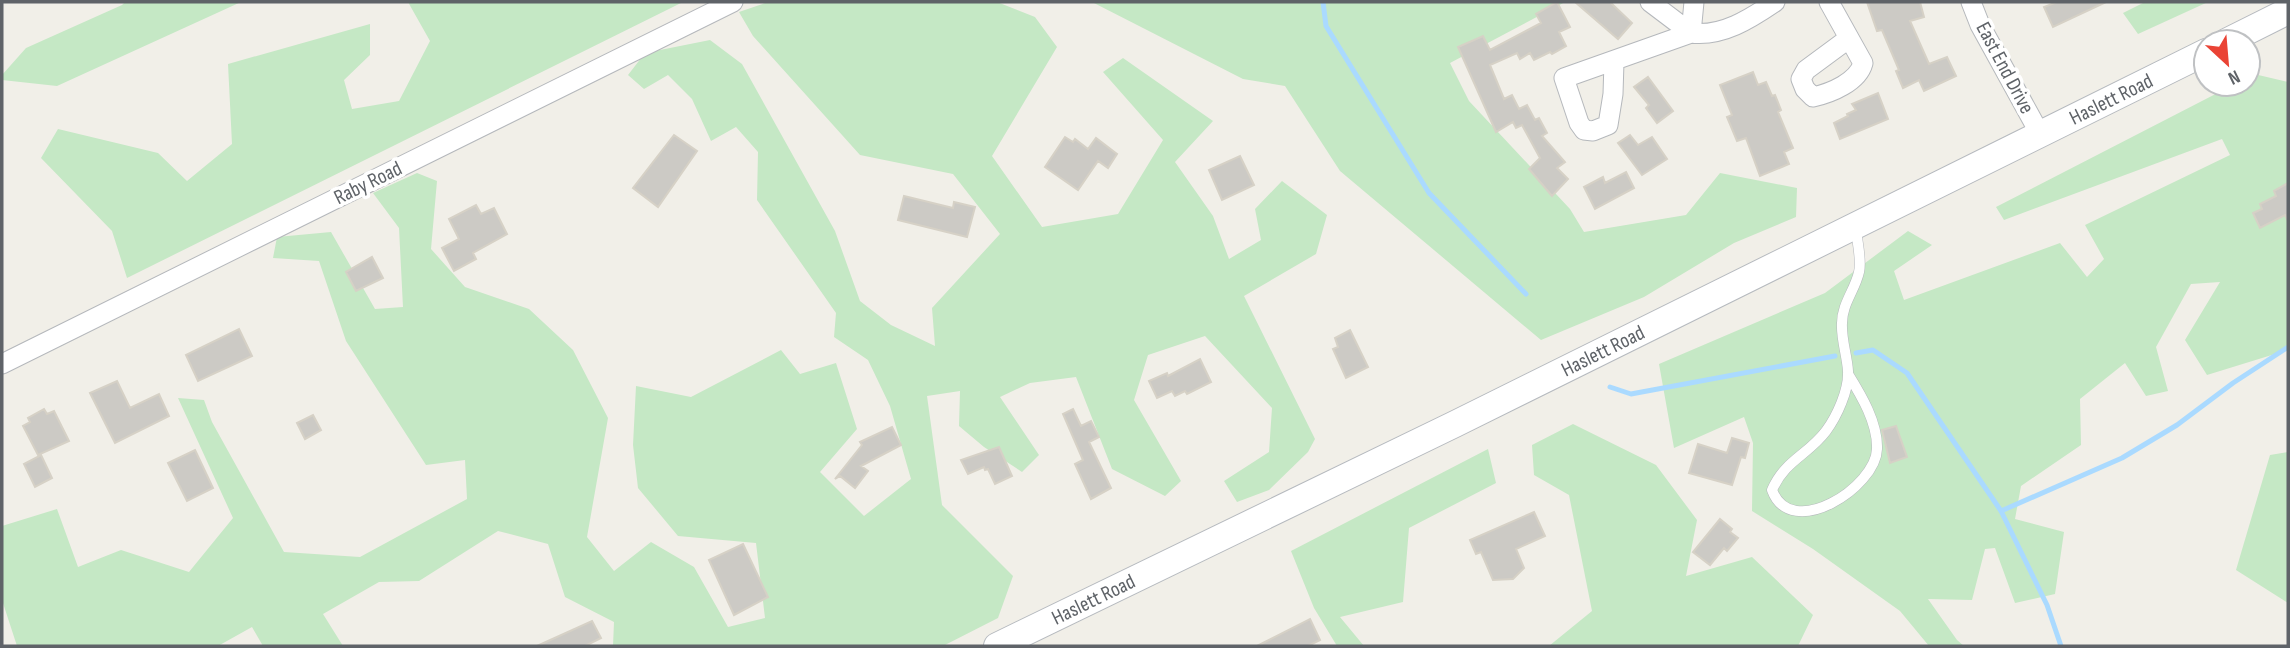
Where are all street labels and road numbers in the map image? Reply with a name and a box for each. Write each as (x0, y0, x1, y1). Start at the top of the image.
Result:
street label: East End Drive (1970, 18, 2040, 118)
street label: Haslett Road (2065, 68, 2157, 130)
street label: Raby Road (330, 156, 406, 210)
street label: Haslett Road (1557, 320, 1649, 382)
street label: Haslett Road (1047, 569, 1139, 630)

